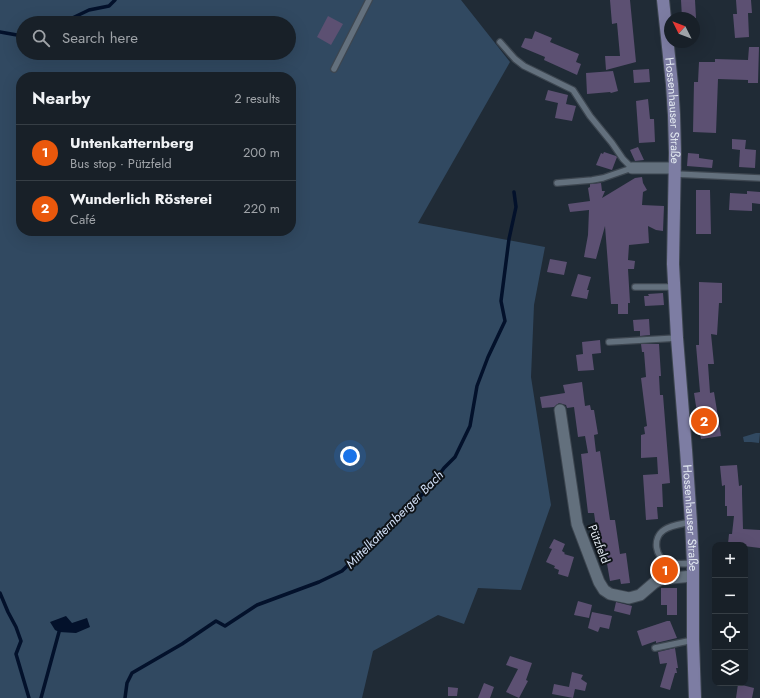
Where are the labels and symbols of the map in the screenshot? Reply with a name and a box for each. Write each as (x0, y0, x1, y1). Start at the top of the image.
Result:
north arrow (664, 12, 700, 48)
street label: Hossenhauser Straße (660, 56, 684, 164)
pin: 2 (691, 406, 717, 436)
your location (340, 446, 360, 466)
street label: Hossenhauser Straße (678, 464, 702, 571)
water label: Mittelkatternberger Bach (341, 466, 448, 573)
street label: Pützfeld (583, 522, 615, 566)
pin: 1 (652, 555, 678, 585)

